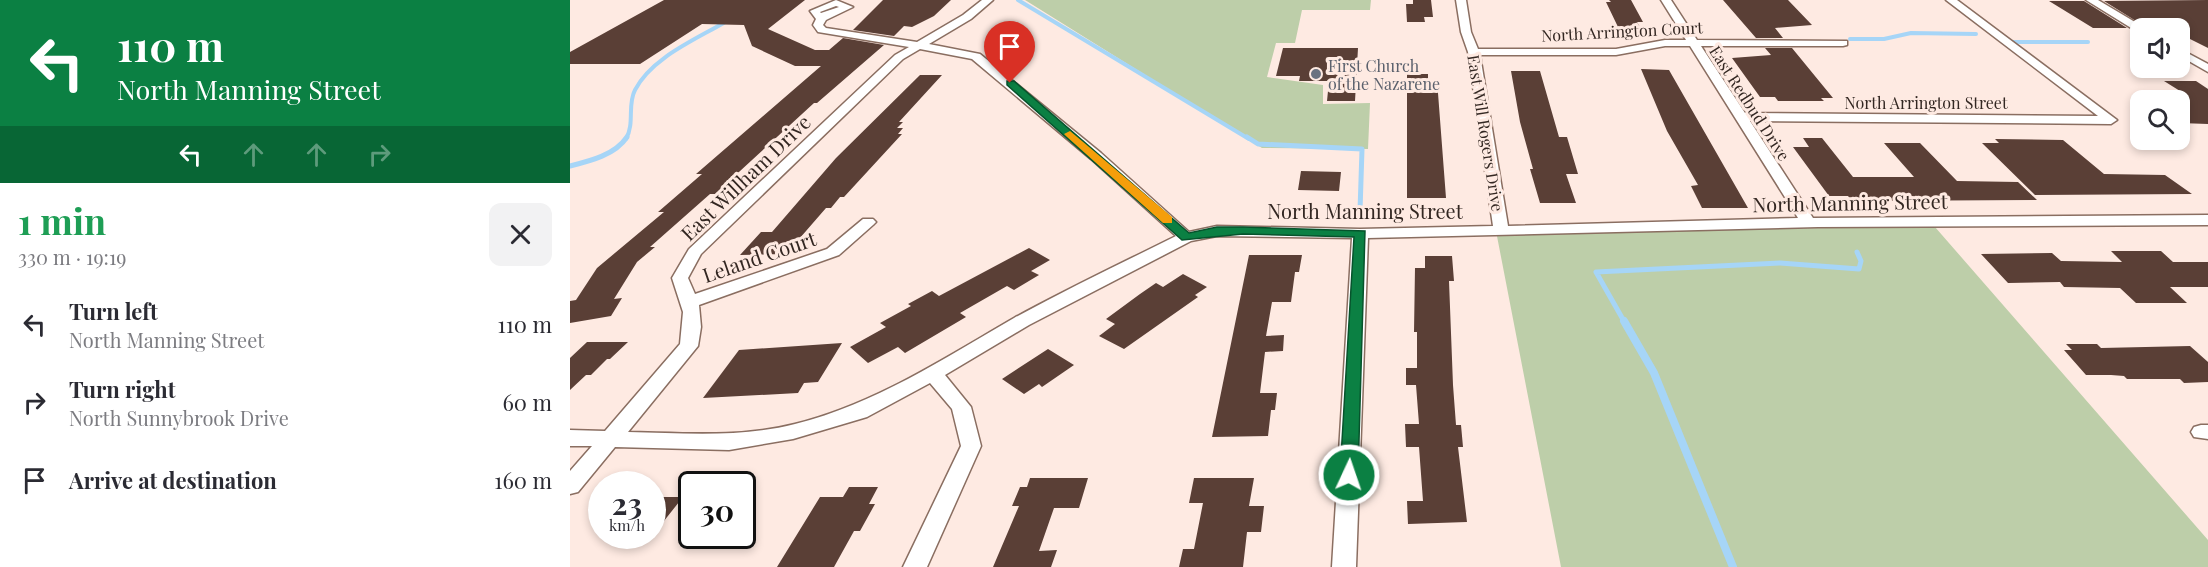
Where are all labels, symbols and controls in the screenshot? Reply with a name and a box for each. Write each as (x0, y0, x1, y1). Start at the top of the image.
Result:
street label: North Arrington Court (1541, 16, 1704, 46)
text: 110 m (117, 17, 224, 73)
map controls (2130, 18, 2190, 150)
button: sound (2130, 18, 2190, 78)
pin (984, 21, 1035, 83)
icon: left (18, 24, 96, 102)
icon: arrive (993, 30, 1026, 63)
street label: East Redbud Drive (1705, 42, 1795, 164)
street label: East Will Rogers Drive (1463, 53, 1509, 213)
place label: First Church of the Nazarene (1328, 55, 1440, 94)
marker: First Church of the Nazarene (1309, 67, 1323, 81)
text: North Manning Street (117, 71, 381, 107)
button: search (2130, 90, 2190, 150)
street label: North Arrington Street (1844, 92, 2008, 113)
street label: East Willham Drive (674, 108, 816, 246)
icon: left (174, 138, 207, 171)
icon: ahead (237, 138, 270, 171)
icon: ahead (300, 138, 333, 171)
icon: right (363, 138, 396, 171)
street label: North Manning Street (1752, 187, 1949, 217)
text: 1 min (18, 196, 106, 244)
street label: North Manning Street (1267, 197, 1464, 224)
button: close (489, 203, 552, 266)
street label: Leland Court (699, 224, 820, 288)
text: 330 m · 19:19 (18, 243, 127, 270)
text: Turn left (69, 296, 158, 326)
icon: left (18, 308, 51, 341)
text: 110 m (498, 309, 552, 339)
text: North Manning Street (69, 326, 264, 353)
text: Turn right (69, 374, 175, 404)
icon: right (18, 386, 51, 419)
text: 60 m (502, 387, 552, 417)
text: North Sunnybrook Drive (69, 404, 289, 431)
position arrow (1317, 443, 1381, 507)
icon: arrive (18, 464, 51, 497)
text: Arrive at destination (69, 465, 277, 495)
text: 160 m (494, 465, 552, 495)
speed limit sign: 30 (678, 471, 756, 549)
text: 23 (612, 483, 642, 523)
text: km/h (609, 515, 645, 535)

